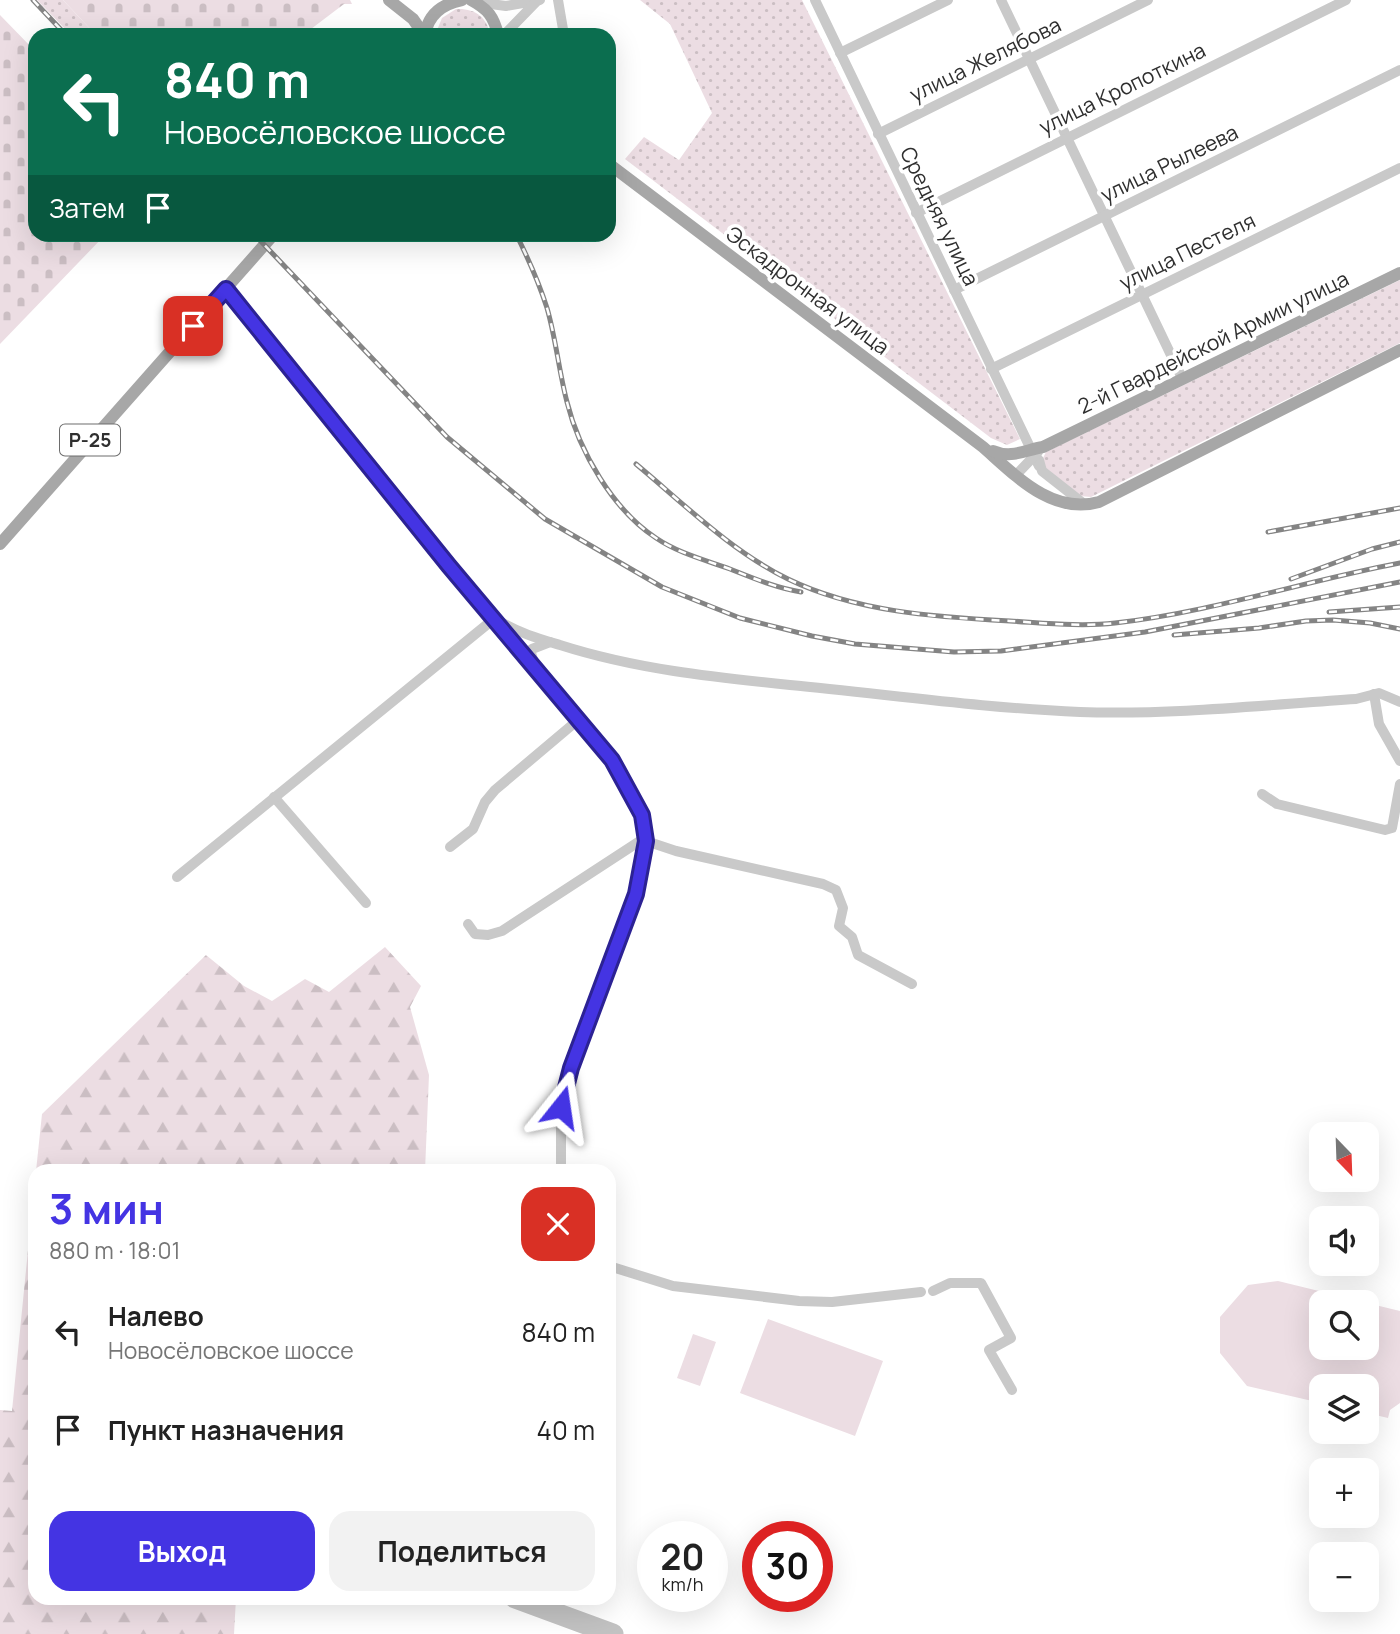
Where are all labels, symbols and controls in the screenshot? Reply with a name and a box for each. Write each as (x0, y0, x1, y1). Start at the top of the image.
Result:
street label: улица Желябова (905, 10, 1065, 108)
street label: улица Кропоткина (1034, 36, 1210, 140)
text: 840 m (164, 46, 310, 113)
icon: left (49, 56, 140, 147)
text: Новосёловское шоссе (164, 110, 506, 154)
street label: улица Рылеева (1096, 118, 1242, 208)
street label: Средняя улица (894, 142, 986, 290)
icon: arrive (139, 189, 177, 227)
text: Затем (49, 190, 125, 226)
street label: улица Пестеля (1114, 206, 1260, 296)
street label: Эскадронная улица (721, 219, 895, 361)
street label: 2-й Гвардейской Армии улица (1073, 264, 1353, 420)
pin (163, 296, 223, 356)
icon: arrive (174, 307, 212, 345)
road number: Р-25 (60, 424, 120, 456)
position arrow (524, 1070, 598, 1144)
north arrow (1309, 1122, 1379, 1192)
map controls (1309, 1122, 1379, 1612)
text: 3 мин (49, 1179, 164, 1237)
button: close (521, 1187, 595, 1261)
button: sound (1309, 1206, 1379, 1276)
text: 880 m · 18:01 (49, 1234, 180, 1266)
button: search (1309, 1290, 1379, 1360)
text: Налево (108, 1298, 204, 1334)
icon: left (49, 1313, 87, 1351)
text: 840 m (521, 1314, 595, 1350)
text: Новосёловское шоссе (108, 1334, 354, 1366)
button: layers (1309, 1374, 1379, 1444)
icon: arrive (49, 1411, 87, 1449)
text: Пункт назначения (108, 1412, 344, 1448)
text: 40 m (537, 1412, 595, 1448)
button: + (1309, 1458, 1379, 1528)
button: Выход (49, 1511, 315, 1591)
button: Поделиться (329, 1511, 595, 1591)
speed limit sign: 30 (742, 1521, 833, 1612)
text: 20 (661, 1533, 704, 1581)
button: − (1309, 1542, 1379, 1612)
text: km/h (662, 1572, 703, 1596)

